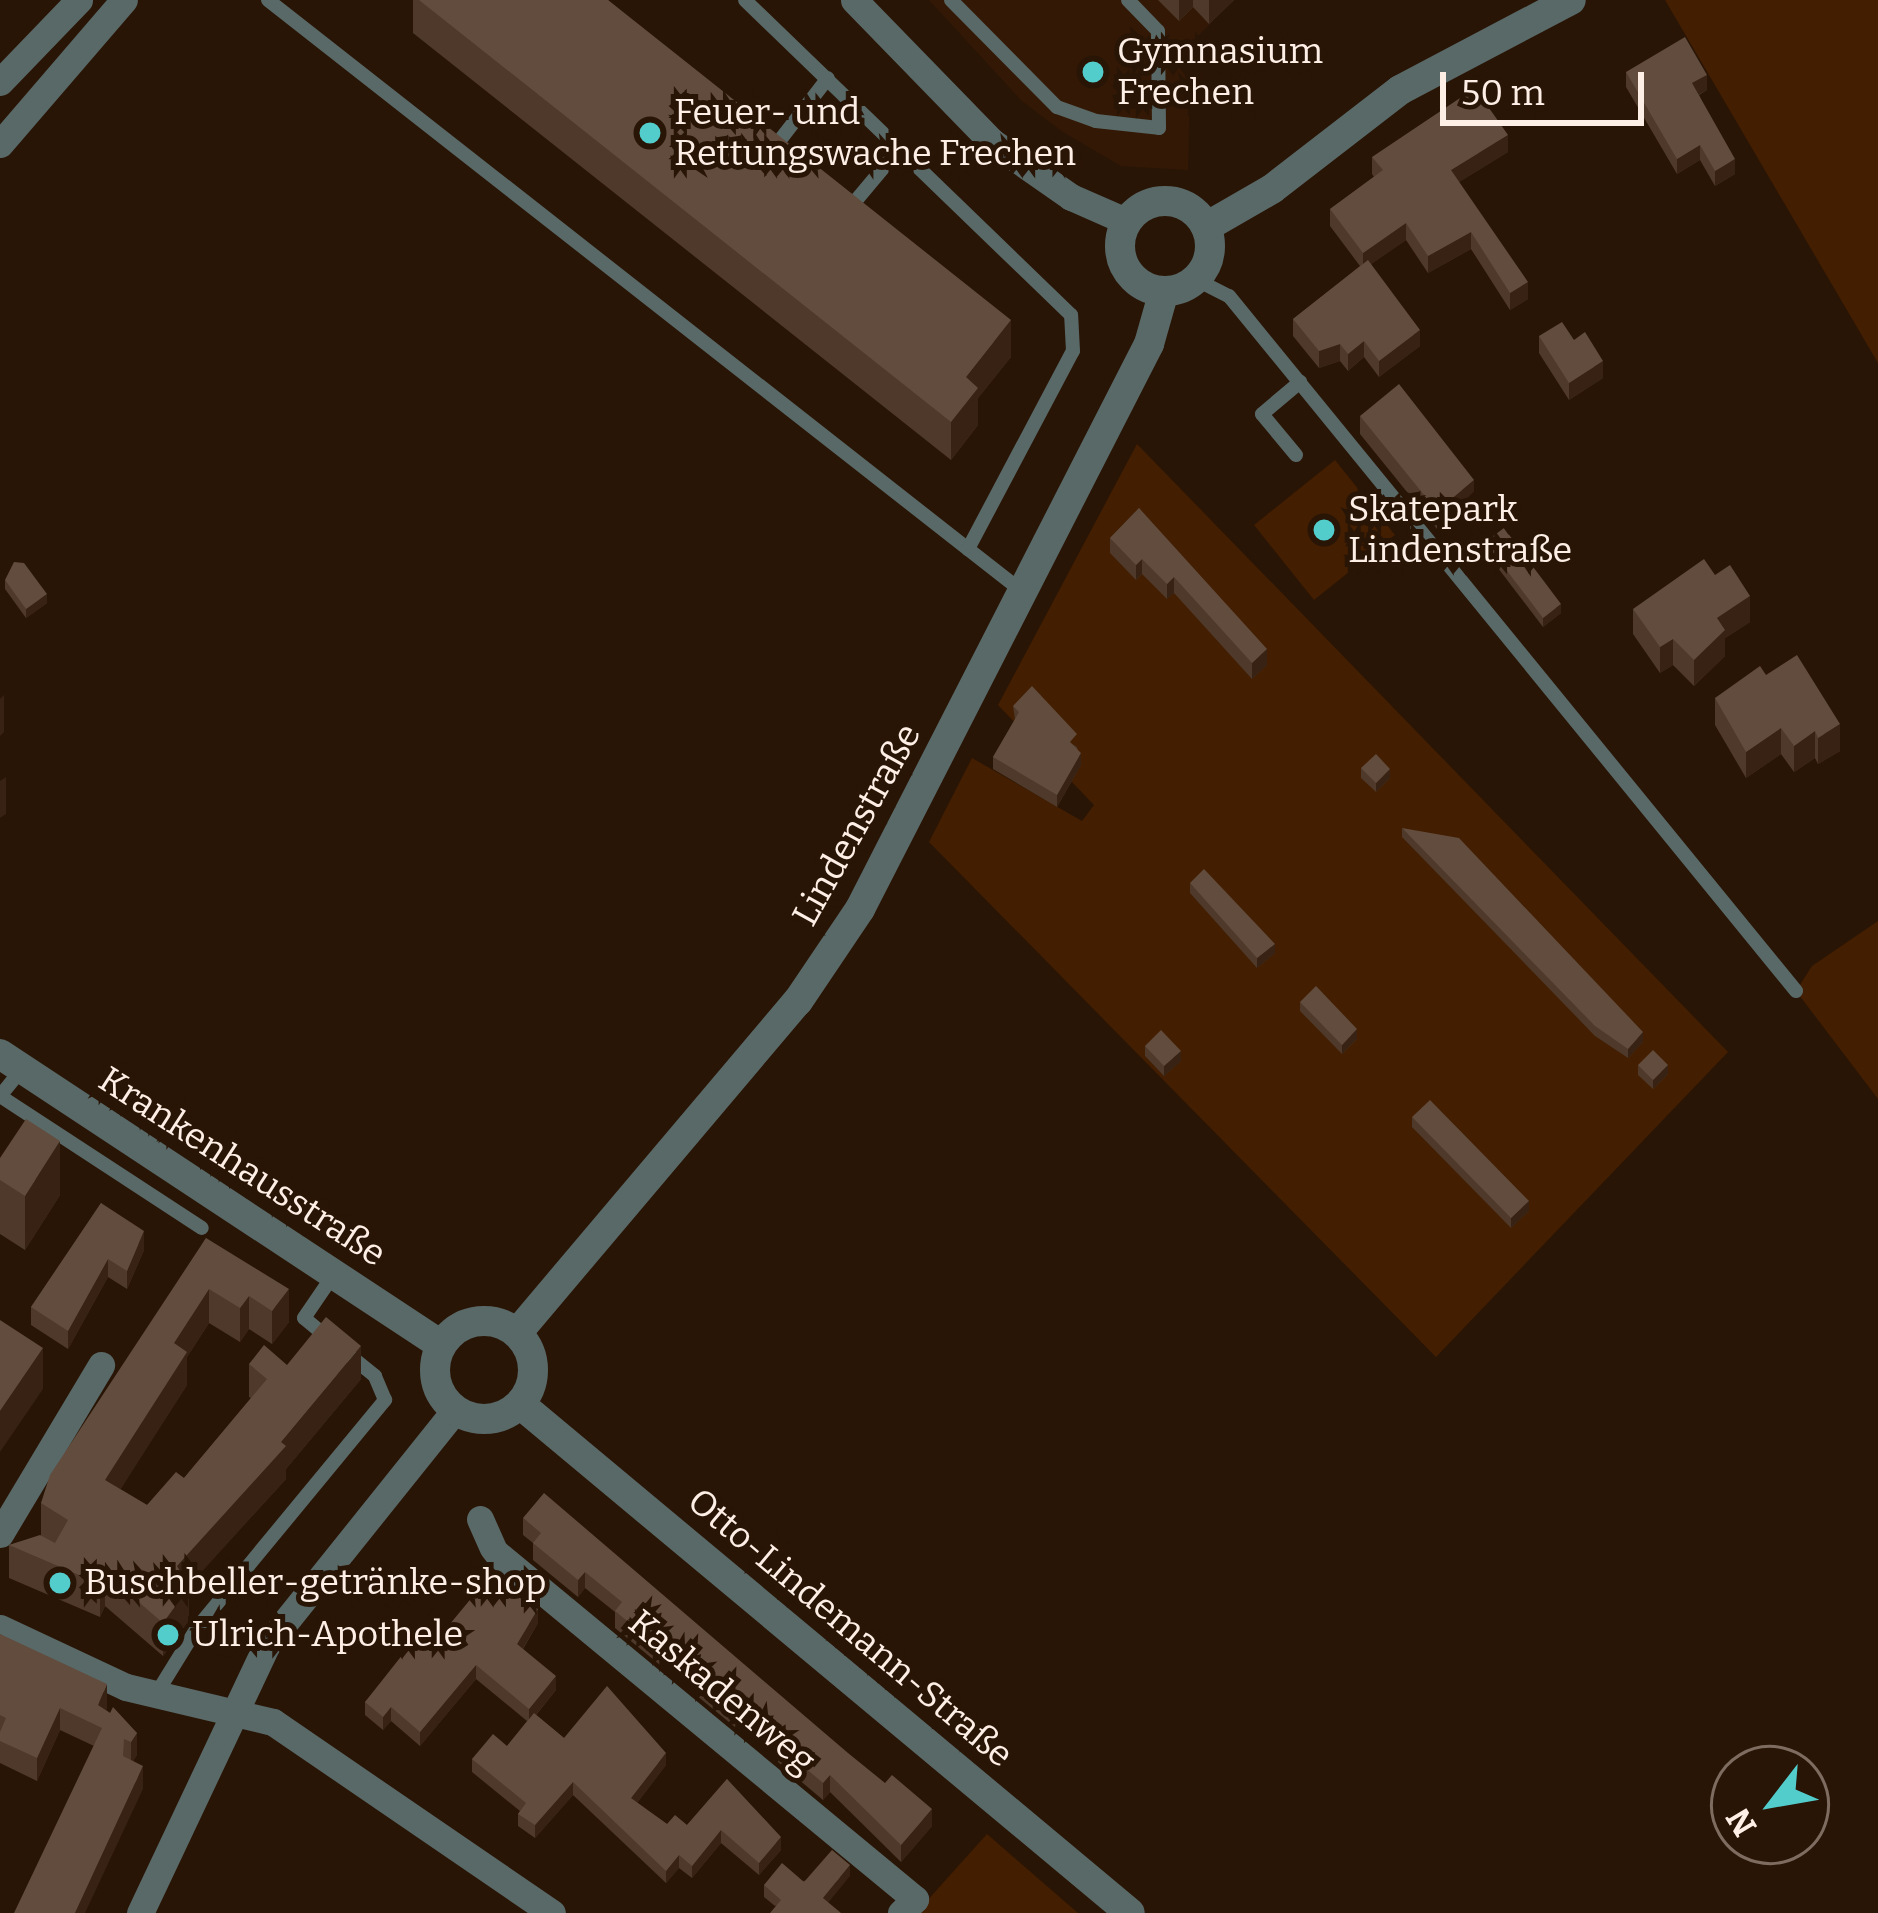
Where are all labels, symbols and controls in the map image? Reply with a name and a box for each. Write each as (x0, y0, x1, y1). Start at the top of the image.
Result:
place label: Gymnasium Frechen (1117, 29, 1323, 114)
scale bar (1446, 48, 1650, 122)
marker: Gymnasium Frechen (1080, 59, 1106, 85)
text: 50 m (1461, 71, 1545, 115)
place label: Feuer- und Rettungswache Frechen (674, 90, 1076, 175)
marker: Feuer- und Rettungswache Frechen (637, 120, 663, 146)
place label: Skatepark Lindenstraße (1348, 487, 1572, 572)
marker: Skatepark Lindenstraße (1311, 517, 1337, 543)
street label: Lindenstraße (784, 717, 930, 933)
street label: Krankenhausstraße (91, 1058, 393, 1276)
street label: Otto-Lindemann-Straße (679, 1479, 1021, 1777)
place label: Buschbeller-getränke-shop (84, 1561, 546, 1605)
marker: Buschbeller-getränke-shop (47, 1570, 73, 1596)
street label: Kaskadenweg (620, 1601, 824, 1783)
place label: Ulrich-Apothele (192, 1613, 463, 1657)
marker: Ulrich-Apothele (155, 1622, 181, 1648)
north arrow (1710, 1745, 1830, 1865)
text: N (1718, 1801, 1765, 1843)

